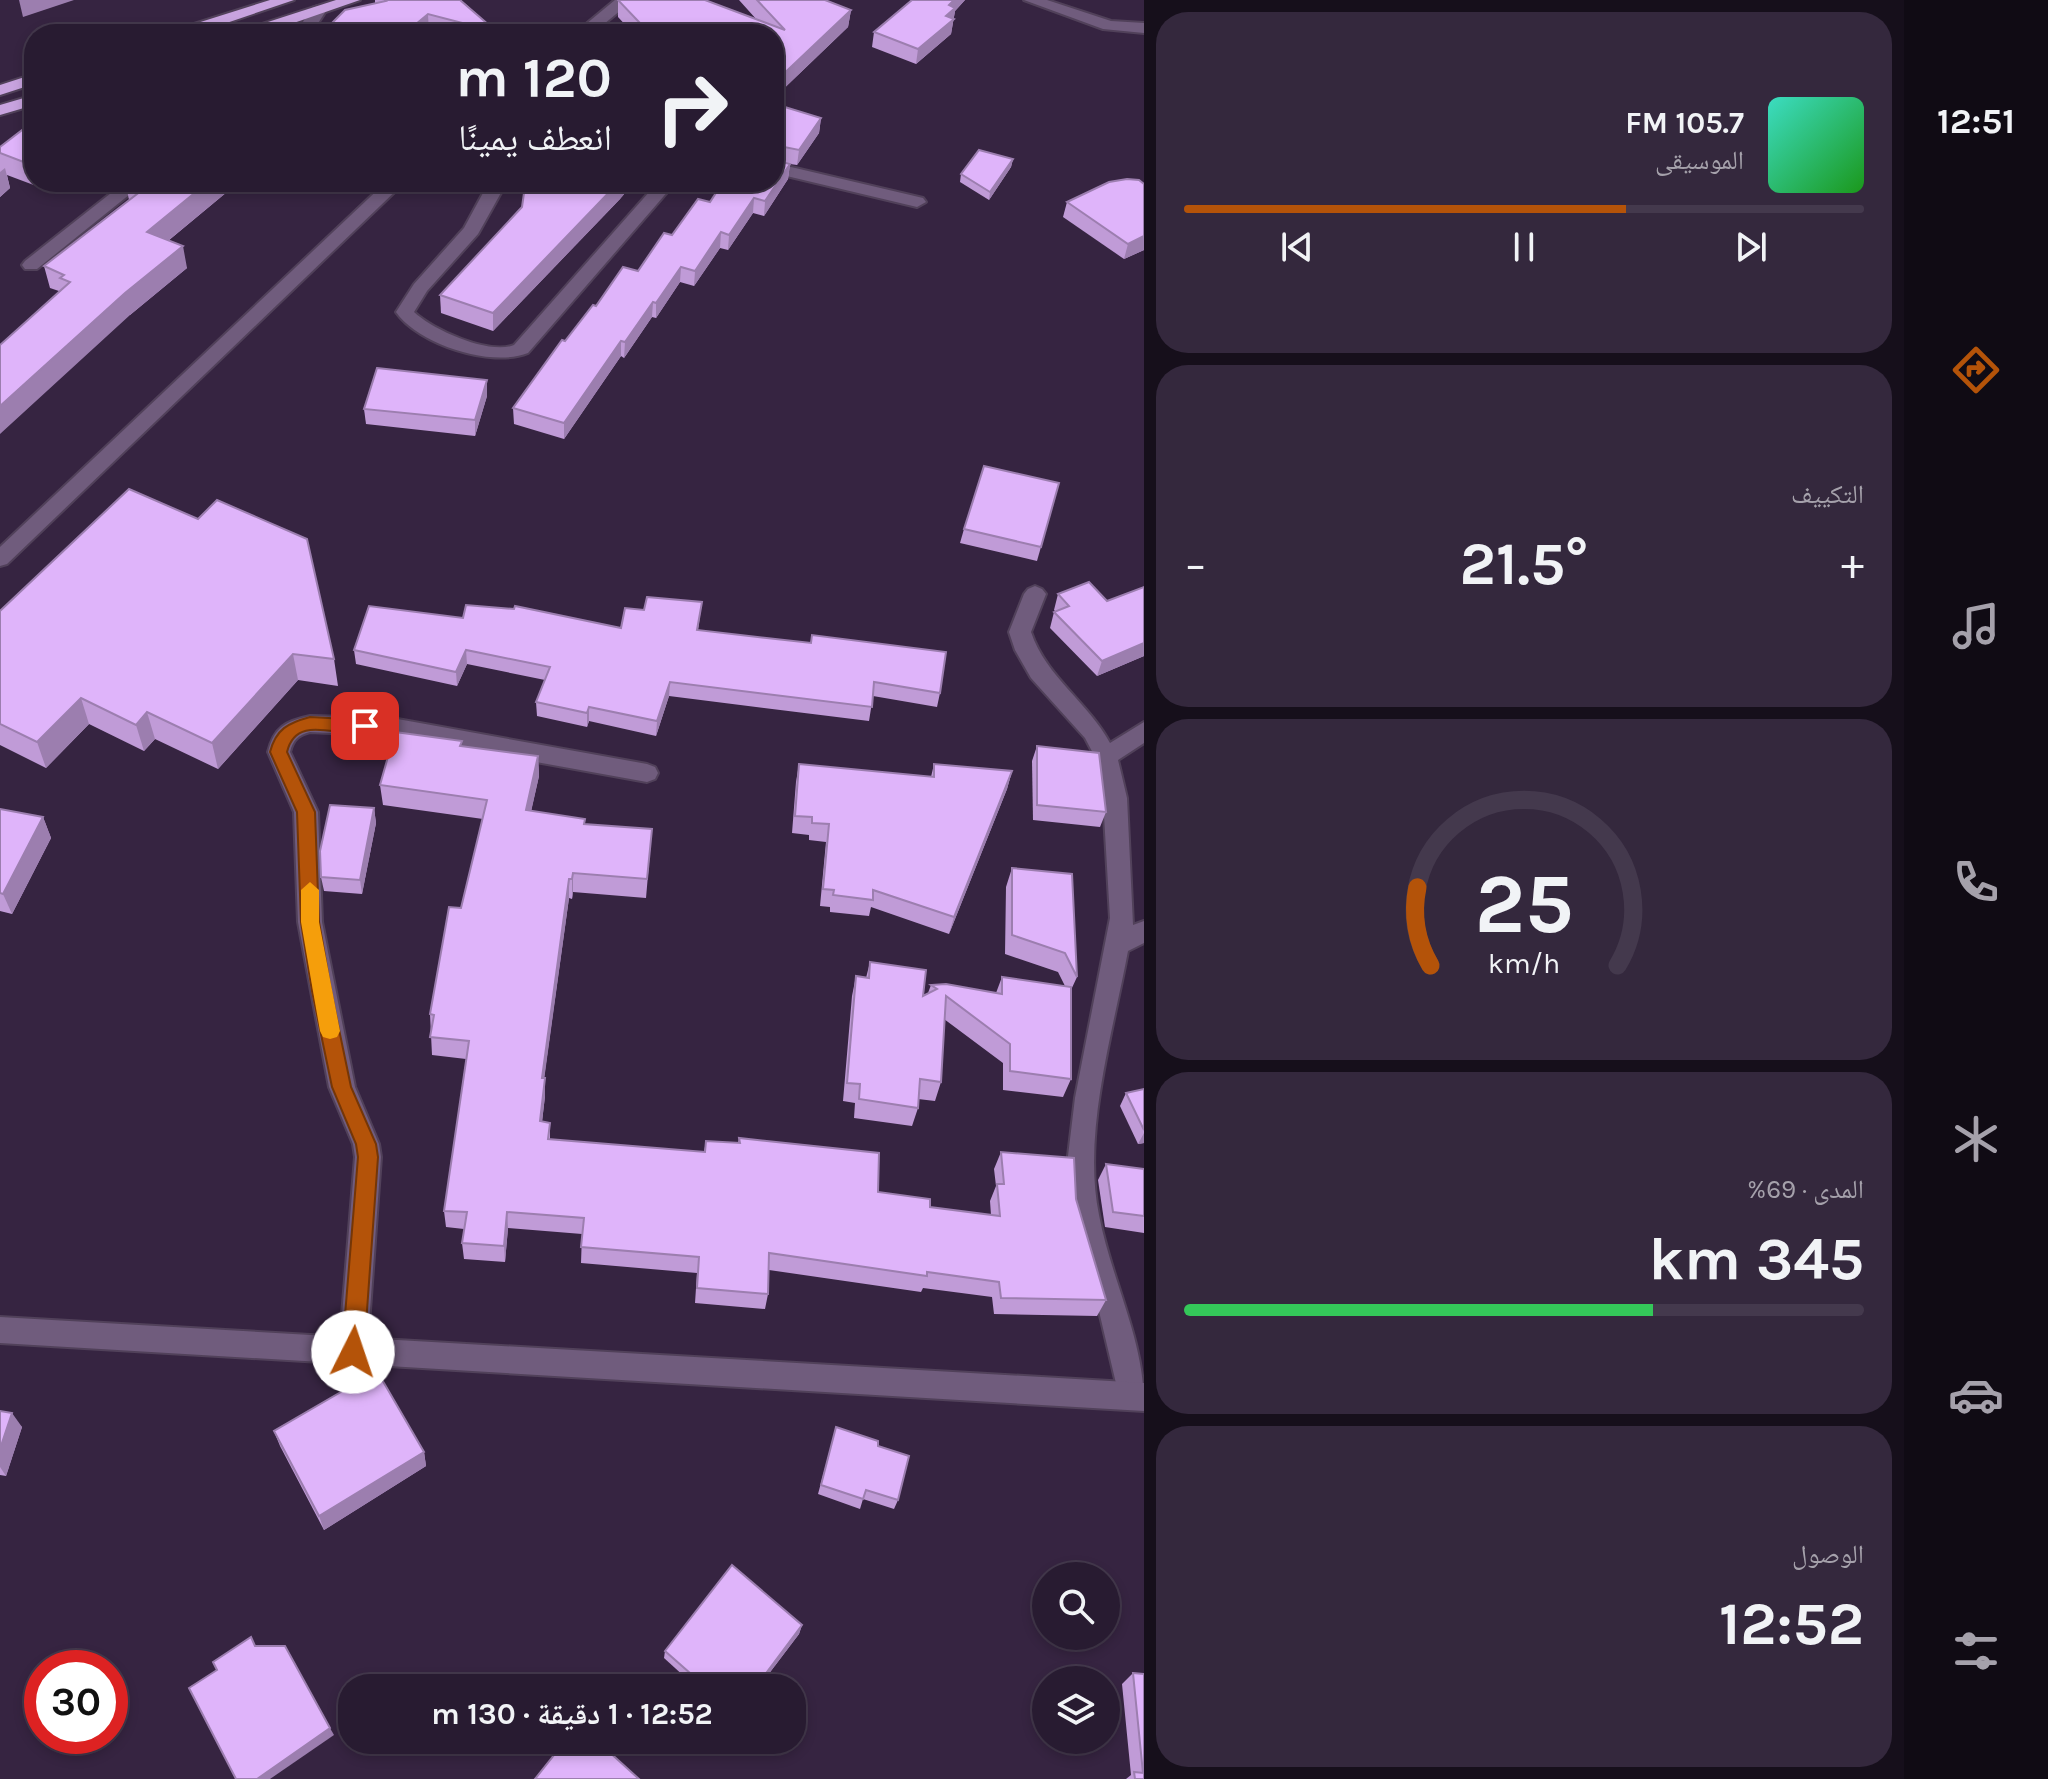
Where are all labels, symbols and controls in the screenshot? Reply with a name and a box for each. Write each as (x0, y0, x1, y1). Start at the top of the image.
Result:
text: 120 m (455, 45, 612, 110)
icon: right (640, 56, 744, 160)
text: 12:51 (1937, 100, 2015, 142)
text: 105.7 FM (1625, 105, 1744, 141)
text: انعطف يمينًا (458, 117, 612, 159)
text: الموسيقى (1655, 145, 1744, 176)
icon: previous (1275, 225, 1319, 269)
icon: pause (1502, 225, 1546, 269)
icon: next (1729, 225, 1773, 269)
icon: directions (1948, 342, 2004, 398)
text: التكييف (1791, 479, 1864, 510)
text: 21.5° (1460, 529, 1588, 599)
text: − (1184, 539, 1207, 590)
text: + (1841, 539, 1864, 590)
icon: music (1948, 598, 2004, 654)
pin (331, 692, 399, 760)
icon: arrive (343, 704, 387, 748)
icon: phone (1948, 854, 2004, 910)
text: 25 (1475, 855, 1573, 952)
text: km/h (1488, 947, 1560, 980)
icon: climate (1948, 1111, 2004, 1167)
text: المدى · 69% (1747, 1174, 1864, 1205)
text: 345 km (1648, 1224, 1864, 1294)
position arrow (311, 1310, 395, 1394)
icon: car (1948, 1367, 2004, 1423)
text: الوصول (1792, 1539, 1864, 1570)
map controls (1032, 1562, 1120, 1754)
button: search (1032, 1562, 1120, 1650)
text: 12:52 (1719, 1589, 1864, 1659)
icon: filters (1948, 1623, 2004, 1679)
speed limit sign: 30 (24, 1650, 128, 1754)
button: layers (1032, 1666, 1120, 1754)
text: 12:52 · 1 دقيقة · 130 m (431, 1696, 713, 1732)

